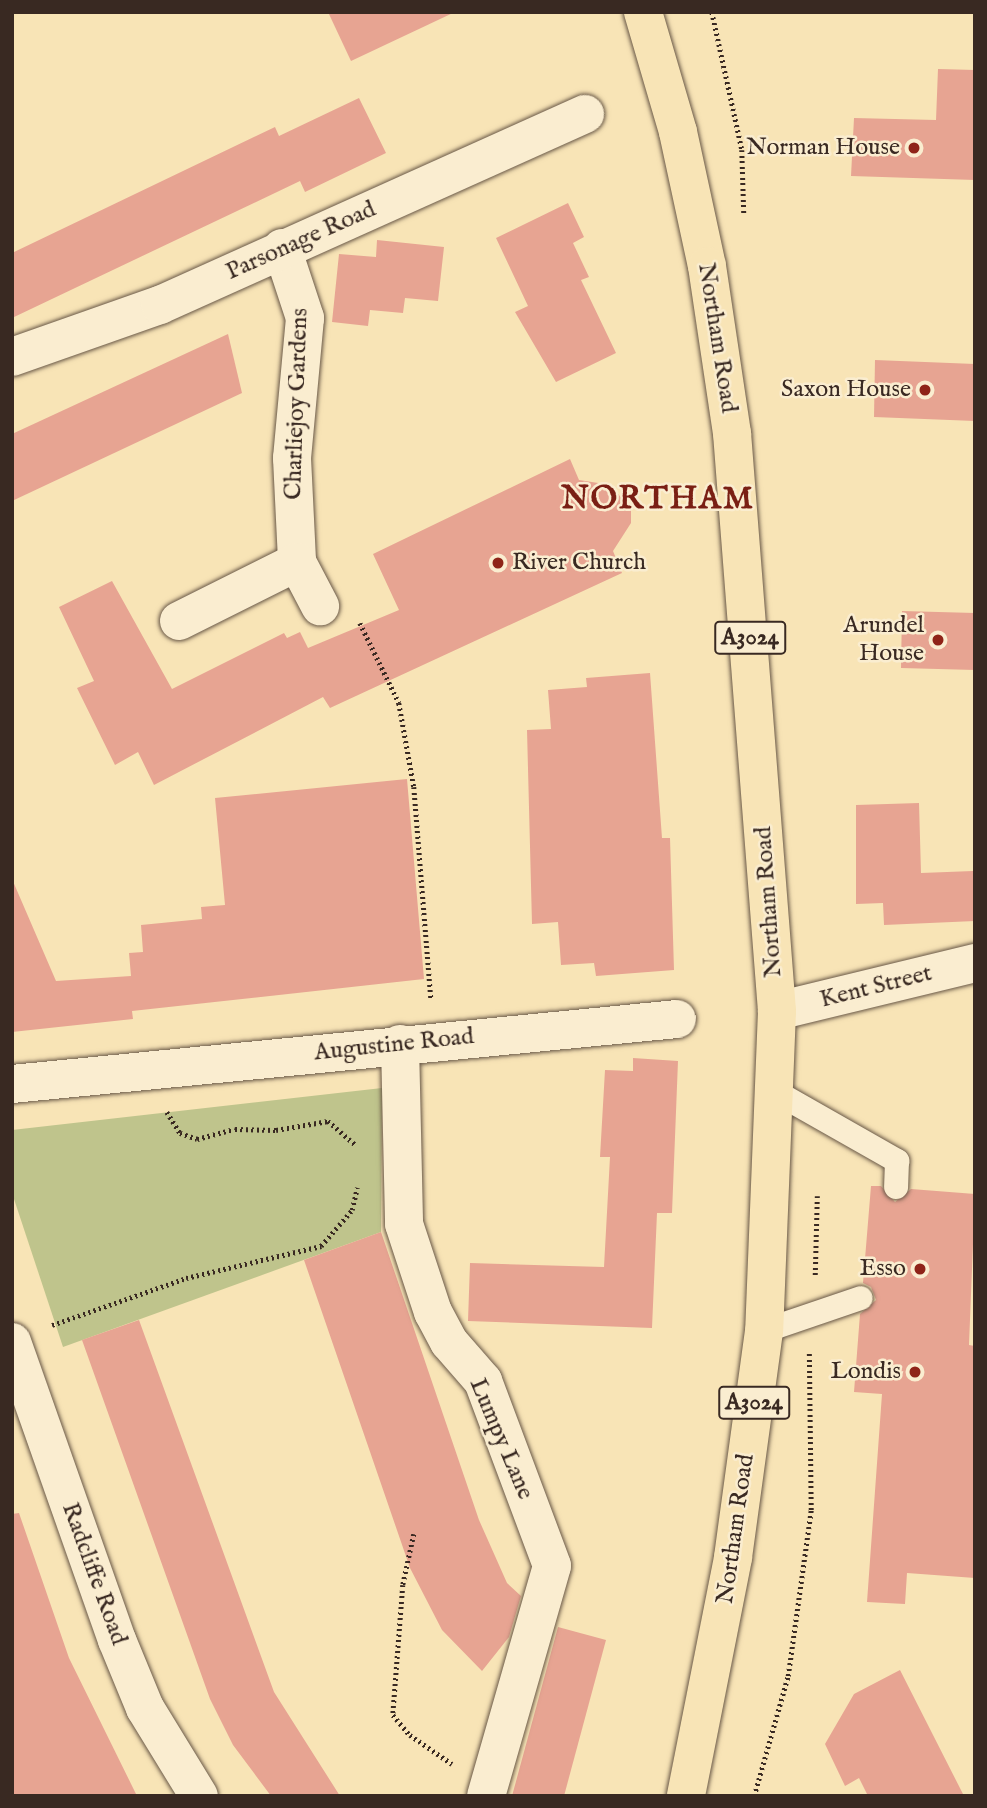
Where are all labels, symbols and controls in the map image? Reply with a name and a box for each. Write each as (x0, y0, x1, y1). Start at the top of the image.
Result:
place label: Norman House (746, 134, 900, 162)
marker: Norman House (906, 140, 922, 156)
street label: Parsonage Road (222, 195, 380, 287)
street label: Northam Road (691, 261, 743, 415)
street label: Charliejoy Gardens (279, 308, 315, 500)
place label: Saxon House (781, 376, 911, 404)
marker: Saxon House (917, 382, 933, 398)
district label: NORTHAM (562, 481, 754, 519)
place label: River Church (512, 549, 646, 577)
marker: River Church (490, 555, 506, 571)
place label: Arundel House (843, 612, 924, 668)
road number: A3024 (713, 618, 787, 658)
marker: Arundel House (930, 632, 946, 648)
street label: Northam Road (749, 826, 789, 978)
street label: Kent Street (817, 959, 935, 1015)
street label: Augustine Road (313, 1022, 475, 1068)
place label: Esso (860, 1255, 906, 1283)
marker: Esso (912, 1261, 928, 1277)
place label: Londis (830, 1358, 901, 1386)
marker: Londis (907, 1364, 923, 1380)
street label: Lumpy Lane (463, 1374, 539, 1504)
road number: A3024 (717, 1384, 791, 1422)
street label: Northam Road (711, 1452, 761, 1606)
street label: Radcliffe Road (55, 1499, 133, 1649)

